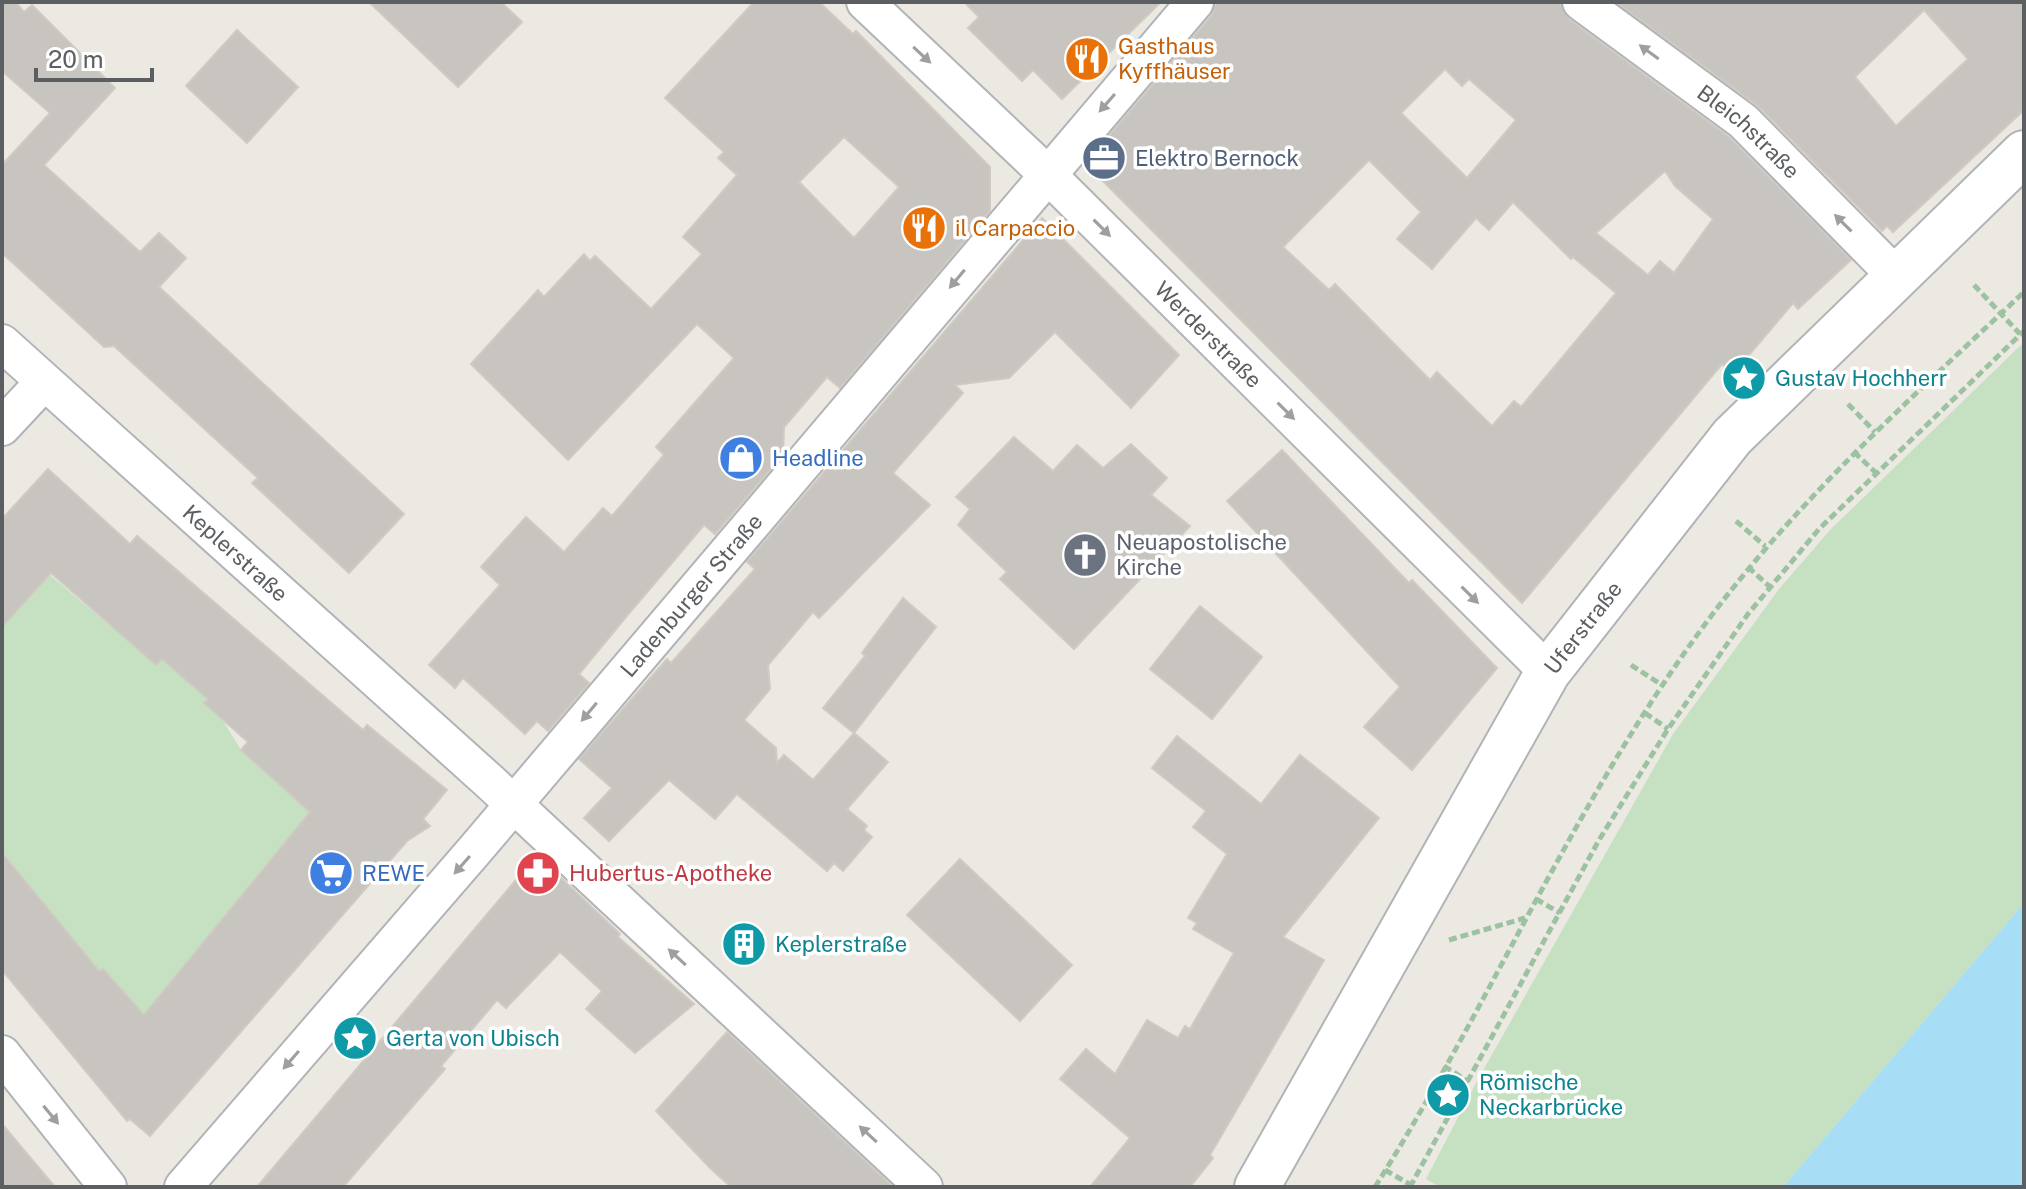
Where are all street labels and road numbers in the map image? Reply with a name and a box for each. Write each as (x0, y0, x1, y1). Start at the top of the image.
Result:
street label: Bleichstraße (1692, 79, 1805, 184)
street label: Werderstraße (1149, 276, 1267, 393)
street label: Keplerstraße (178, 499, 293, 607)
street label: Ladenburger Straße (615, 509, 768, 682)
street label: Uferstraße (1539, 576, 1627, 679)

